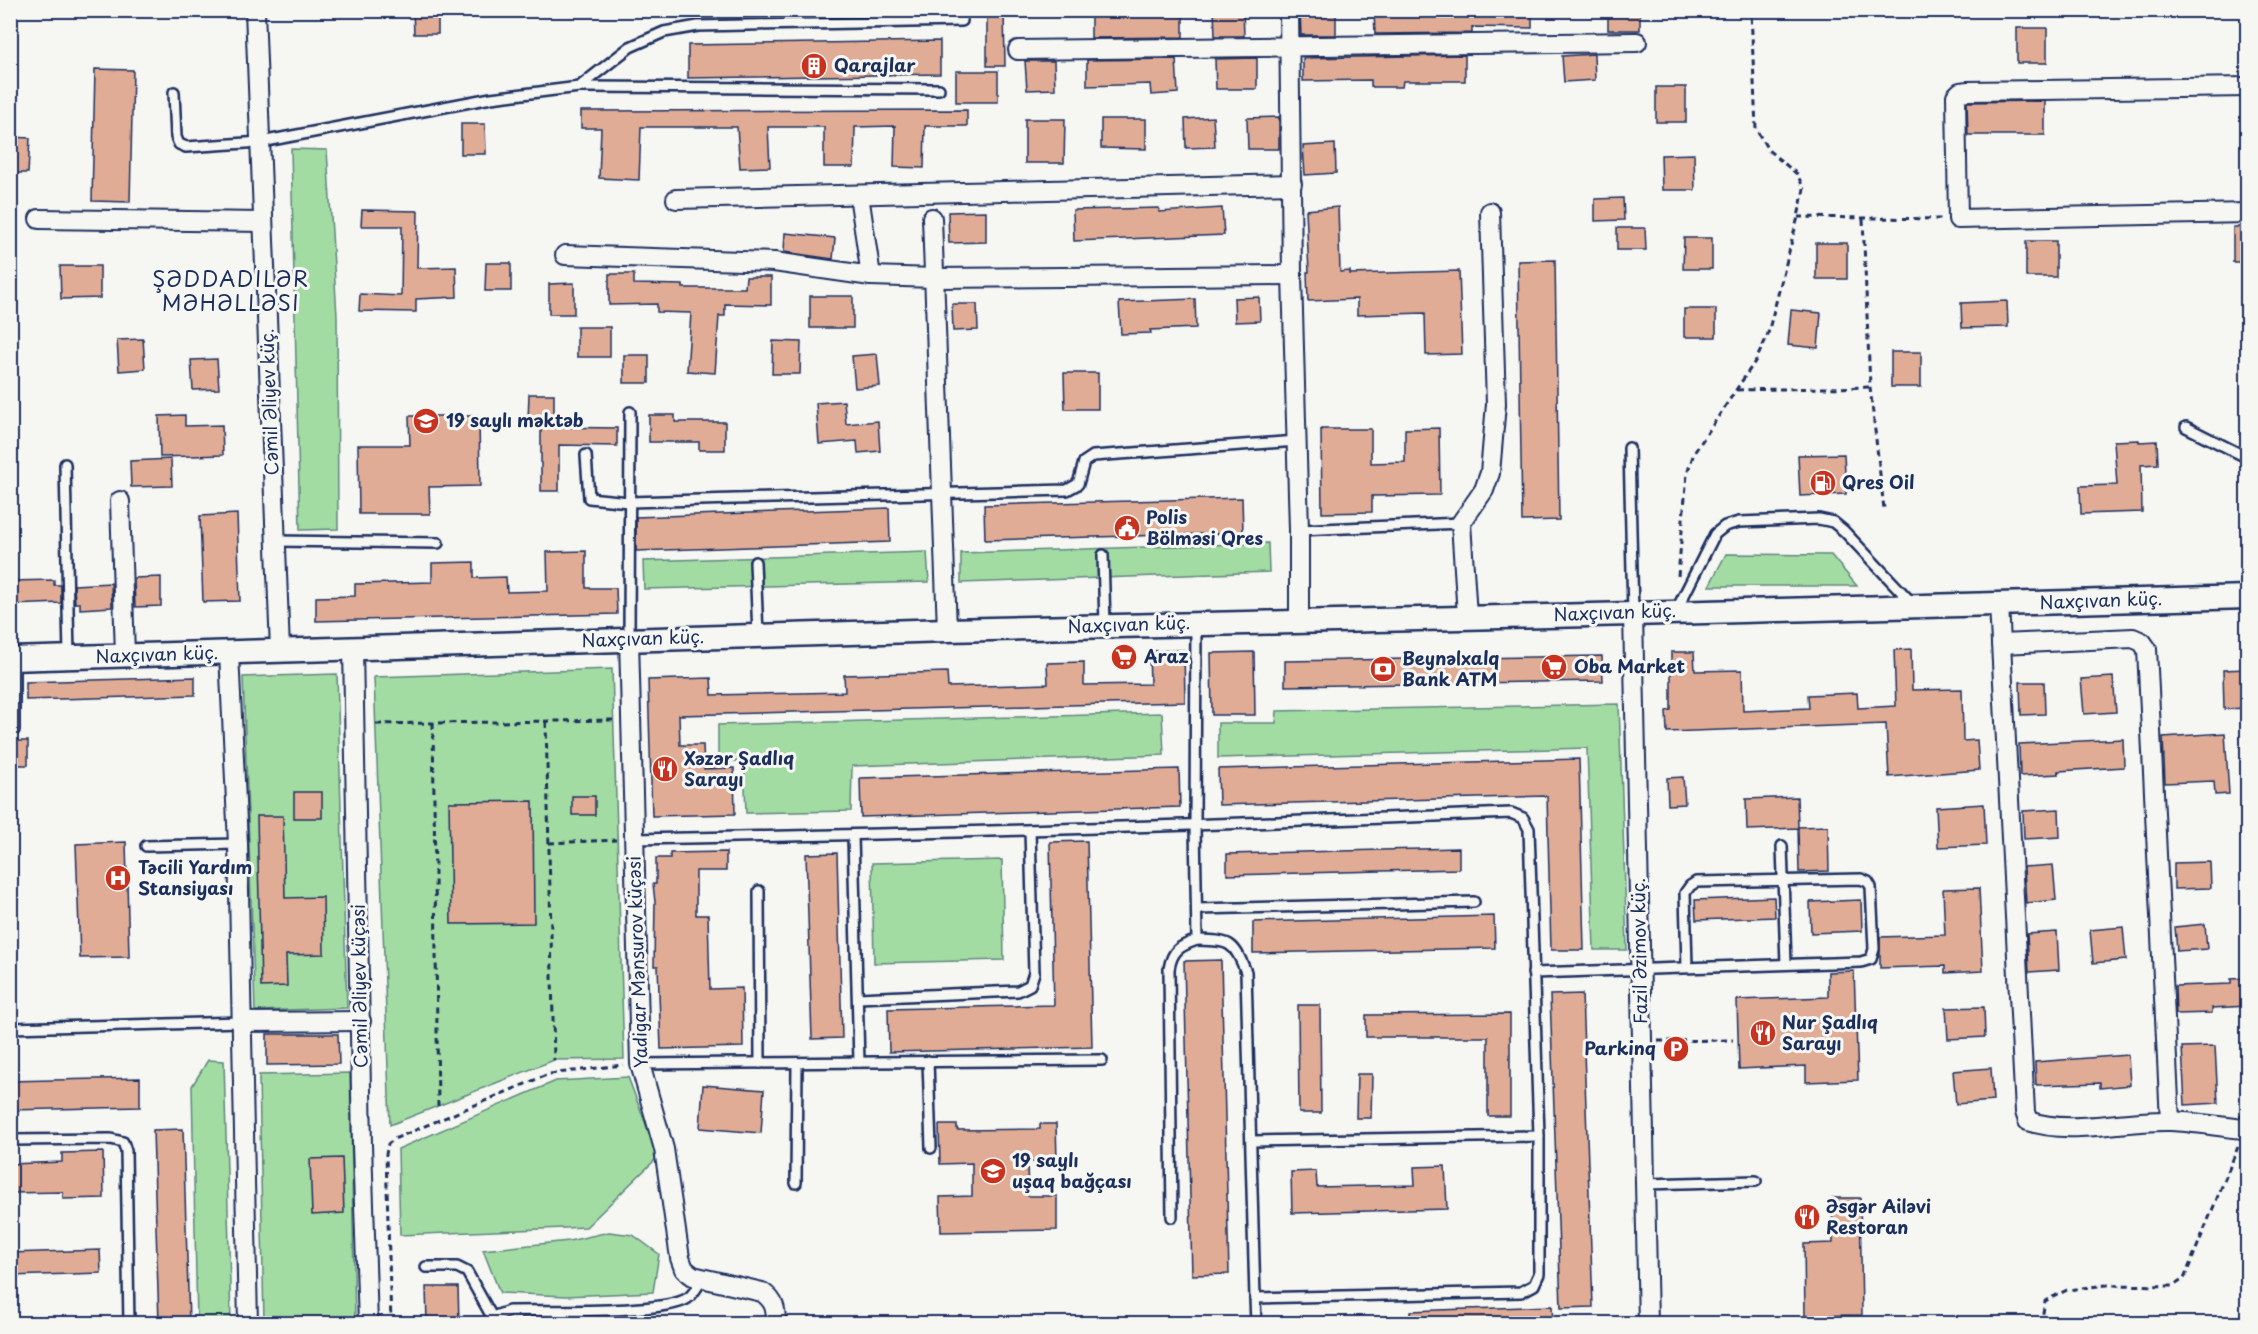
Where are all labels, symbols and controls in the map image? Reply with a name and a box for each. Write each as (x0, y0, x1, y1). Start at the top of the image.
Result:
building icon: Qarajlar (799, 51, 829, 81)
place label: Qarajlar (834, 51, 916, 78)
district label: ŞƏDDADILƏR MƏHƏLLƏSI (152, 262, 310, 318)
street label: Cəmil Əliyev küç. (252, 328, 285, 476)
school or university icon: 19 saylı məktəb (411, 406, 441, 436)
place label: 19 saylı məktəb (446, 406, 584, 433)
fuel station icon: Qres Oil (1808, 468, 1838, 498)
place label: Qres Oil (1842, 468, 1914, 495)
place label: Polis Bölməsi Qres (1146, 503, 1264, 551)
public building icon: Polis Bölməsi Qres (1112, 513, 1142, 543)
street label: Naxçıvan küç. (2039, 584, 2163, 615)
street label: Naxçıvan küç. (1553, 596, 1677, 627)
street label: Naxçıvan küç. (1067, 608, 1191, 639)
street label: Naxçıvan küç. (581, 622, 705, 653)
street label: Naxçıvan küç. (95, 638, 219, 669)
supermarket icon: Araz (1109, 642, 1139, 672)
place label: Araz (1143, 642, 1189, 669)
place label: Beynəlxalq Bank ATM (1402, 644, 1499, 692)
supermarket icon: Oba Market (1539, 652, 1569, 682)
place label: Oba Market (1574, 652, 1686, 679)
bank icon: Beynəlxalq Bank ATM (1368, 654, 1398, 684)
place label: Xəzər Şadlıq Sarayı (684, 744, 794, 792)
restaurant icon: Xəzər Şadlıq Sarayı (650, 754, 680, 784)
place label: Təcili Yardım Stansiyası (138, 853, 252, 901)
street label: Yadigar Mənsurov küçəsi (619, 856, 654, 1069)
hospital icon: Təcili Yardım Stansiyası (103, 863, 133, 893)
street label: Fazil Əzimov küç. (1624, 878, 1653, 1024)
street label: Cəmil Əliyev küçəsi (344, 904, 373, 1068)
place label: Nur Şadlıq Sarayı (1782, 1008, 1878, 1056)
restaurant icon: Nur Şadlıq Sarayı (1748, 1018, 1778, 1048)
place label: Parkinq (1584, 1034, 1656, 1061)
parking icon: Parkinq (1661, 1034, 1691, 1064)
place label: 19 saylı uşaq bağçası (1012, 1146, 1132, 1194)
school or university icon: 19 saylı uşaq bağçası (978, 1156, 1008, 1186)
place label: Əsgər Ailəvi Restoran (1826, 1192, 1931, 1240)
restaurant icon: Əsgər Ailəvi Restoran (1792, 1202, 1822, 1232)

